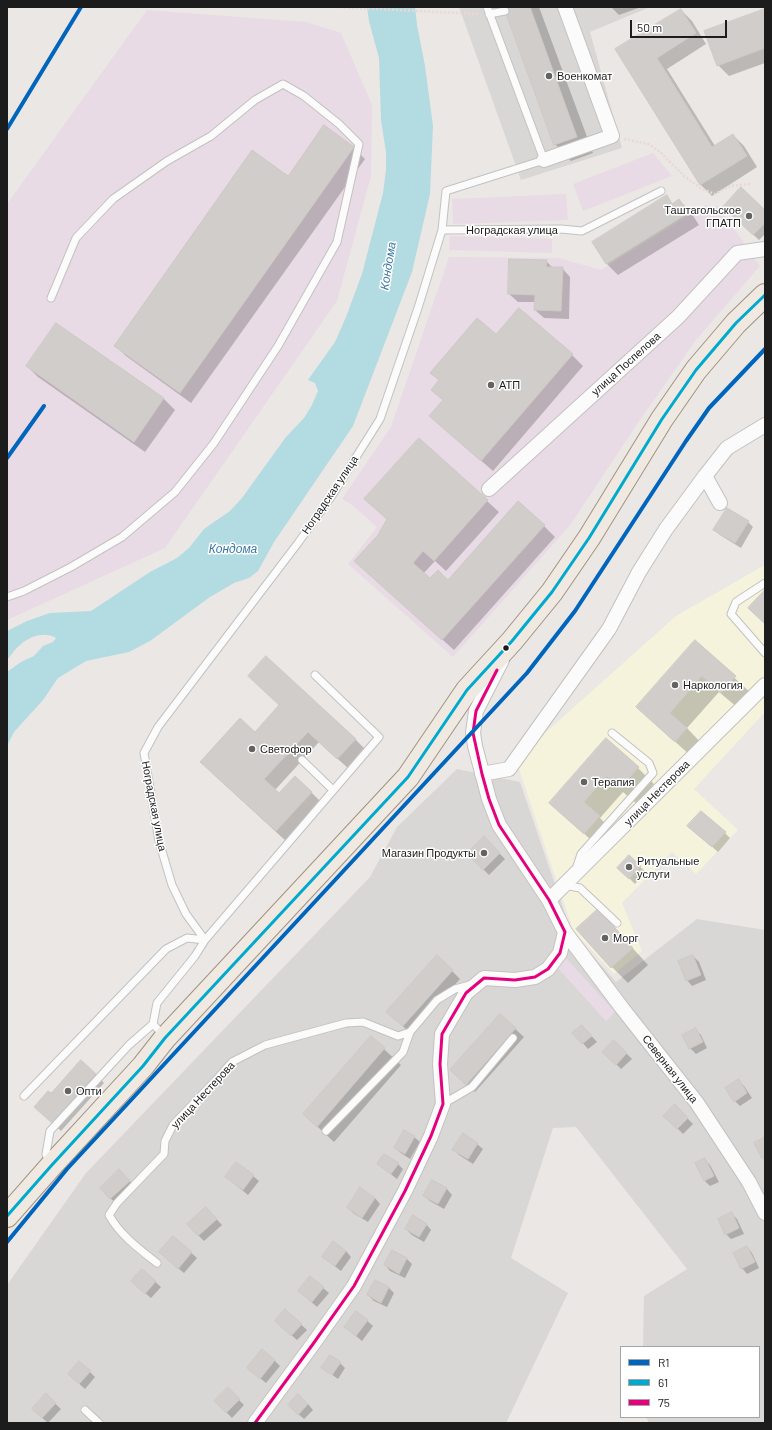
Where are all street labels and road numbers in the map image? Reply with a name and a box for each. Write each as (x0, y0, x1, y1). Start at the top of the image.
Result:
street label: Ноградская улица (466, 223, 558, 237)
street label: улица Поспелова (589, 330, 663, 398)
street label: Ноградская улица (299, 453, 361, 537)
street label: улица Нестерова (622, 758, 692, 828)
street label: Ноградская улица (139, 760, 169, 852)
street label: Северная улица (639, 1032, 701, 1106)
street label: улица Нестерова (168, 1059, 238, 1131)

